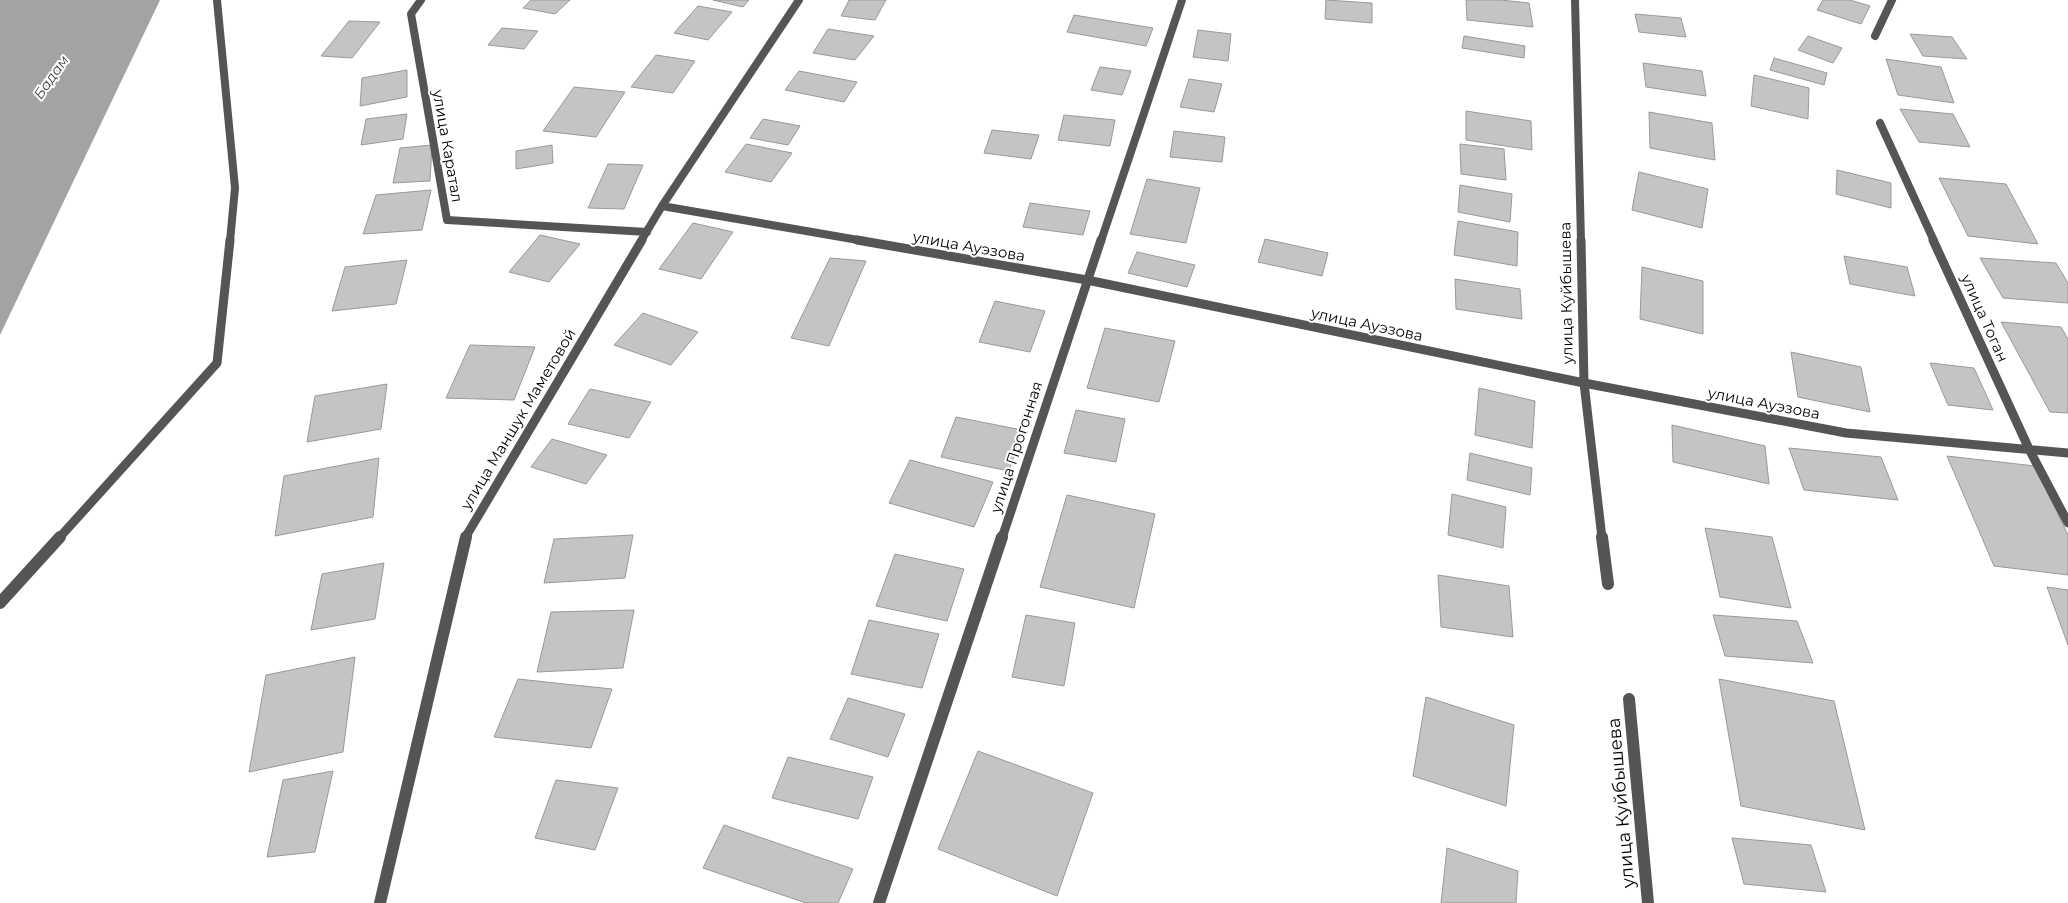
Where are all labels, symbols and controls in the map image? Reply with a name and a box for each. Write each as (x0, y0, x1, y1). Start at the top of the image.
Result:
water label: Бадам (29, 52, 73, 102)
street label: улица Каратал (429, 87, 467, 204)
street label: улица Куйбышева (1555, 222, 1577, 365)
street label: улица Ауэзова (910, 227, 1027, 265)
street label: улица Тоган (1957, 270, 2013, 365)
street label: улица Ауэзова (1308, 303, 1425, 345)
street label: улица Маншук Маметовой (456, 325, 580, 514)
street label: улица Прогонная (985, 379, 1046, 516)
street label: улица Ауэзова (1705, 383, 1822, 423)
street label: улица Куйбышева (1603, 717, 1639, 890)

